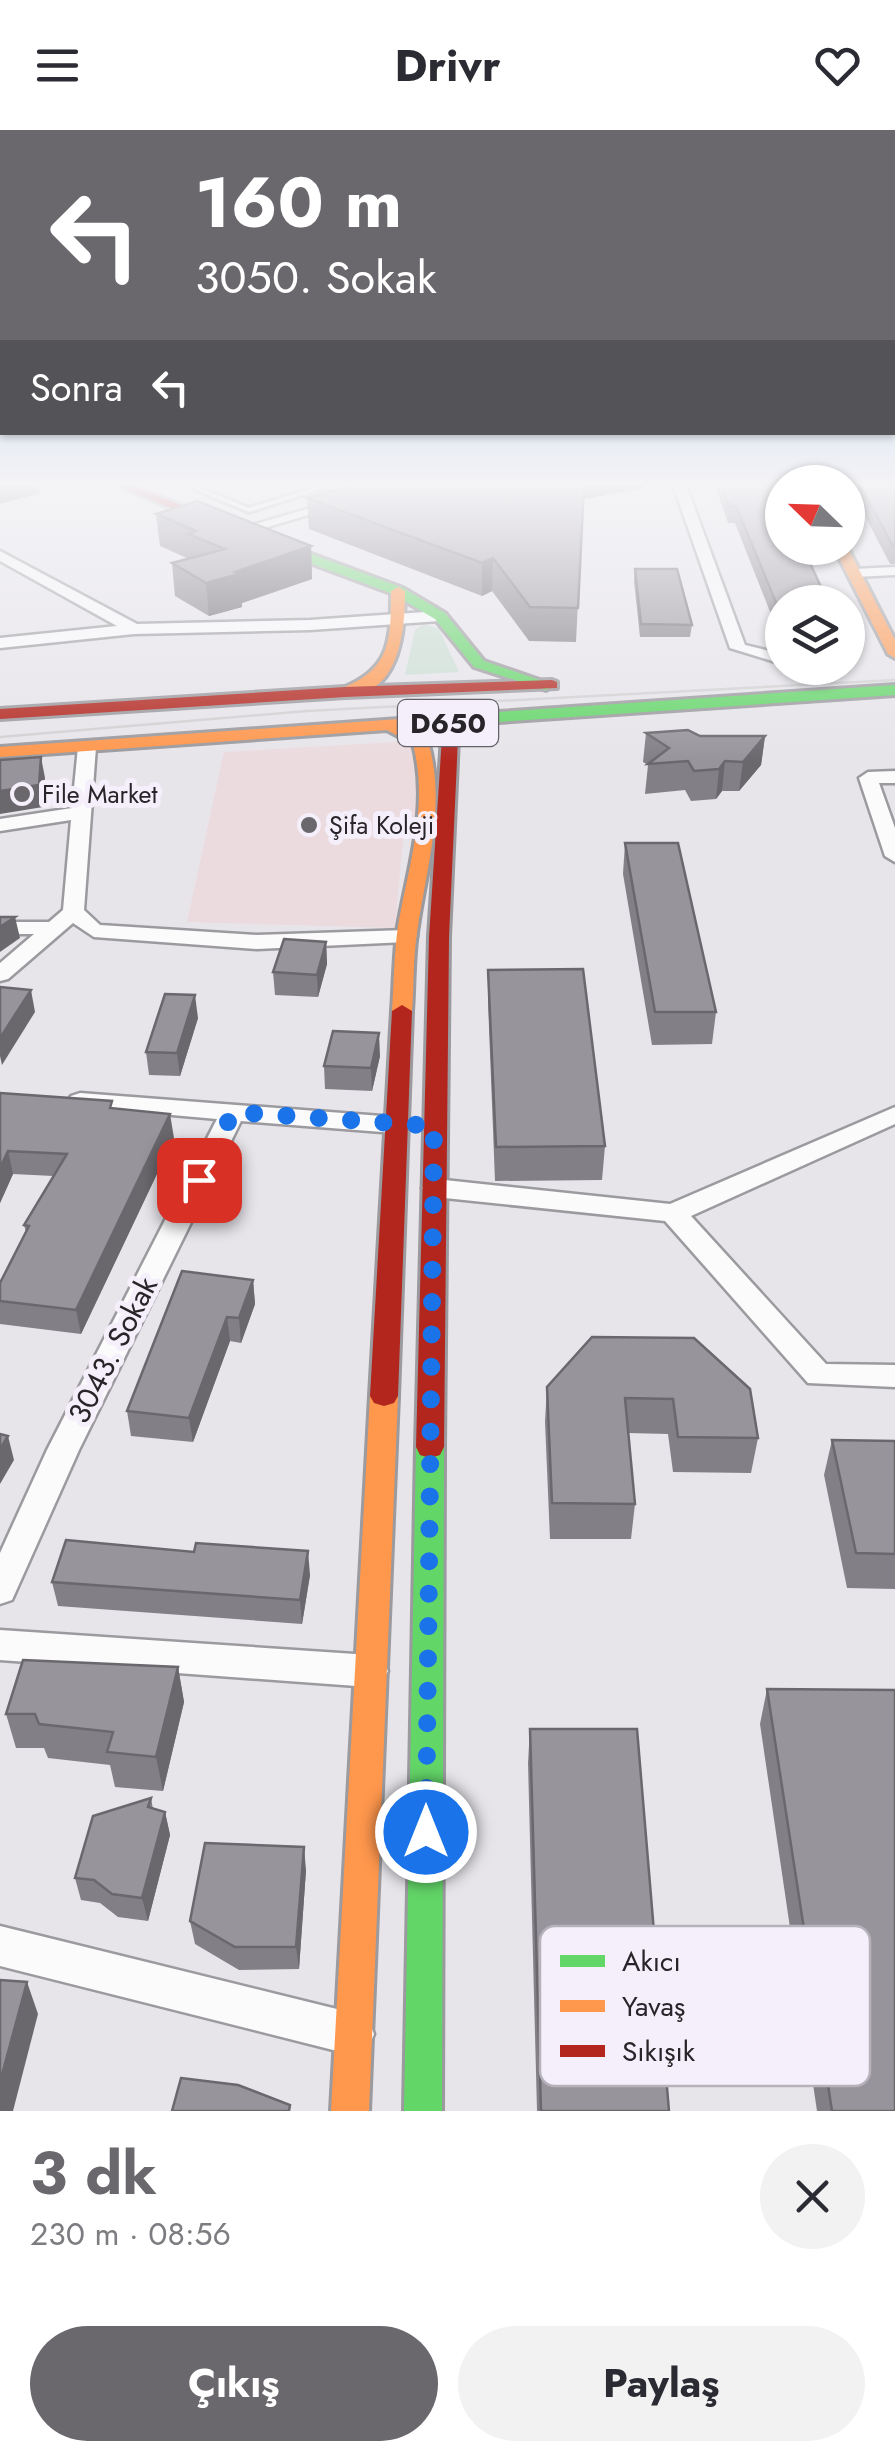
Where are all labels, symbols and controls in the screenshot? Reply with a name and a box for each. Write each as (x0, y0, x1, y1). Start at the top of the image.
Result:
text: Drivr (394, 33, 501, 98)
icon: menu (30, 38, 85, 93)
icon: heart (810, 38, 865, 93)
text: 160 m (195, 152, 402, 253)
icon: left (30, 170, 160, 300)
text: 3050. Sokak (195, 245, 436, 310)
text: Sonra (30, 360, 123, 415)
icon: left (143, 360, 198, 415)
north arrow (765, 465, 865, 565)
map controls (765, 465, 865, 685)
button: layers (765, 585, 865, 685)
road number: D650 (398, 700, 498, 746)
place label: File Market (42, 776, 157, 812)
marker: File Market (11, 783, 33, 805)
place label: Şifa Koleji (329, 807, 434, 843)
marker: Şifa Koleji (298, 814, 320, 836)
pin (157, 1138, 242, 1223)
icon: arrive (172, 1153, 227, 1208)
street label: 3043. Sokak (57, 1268, 168, 1431)
position arrow (374, 1780, 478, 1884)
legend (540, 1926, 870, 2086)
text: Akıcı (622, 1941, 681, 1982)
text: Yavaş (622, 1986, 685, 2027)
text: Sıkışık (622, 2031, 696, 2072)
text: 3 dk (30, 2130, 157, 2217)
button: close (760, 2144, 865, 2249)
text: 230 m · 08:56 (30, 2211, 231, 2257)
button: Çıkış (30, 2326, 438, 2441)
button: Paylaş (458, 2326, 865, 2441)

